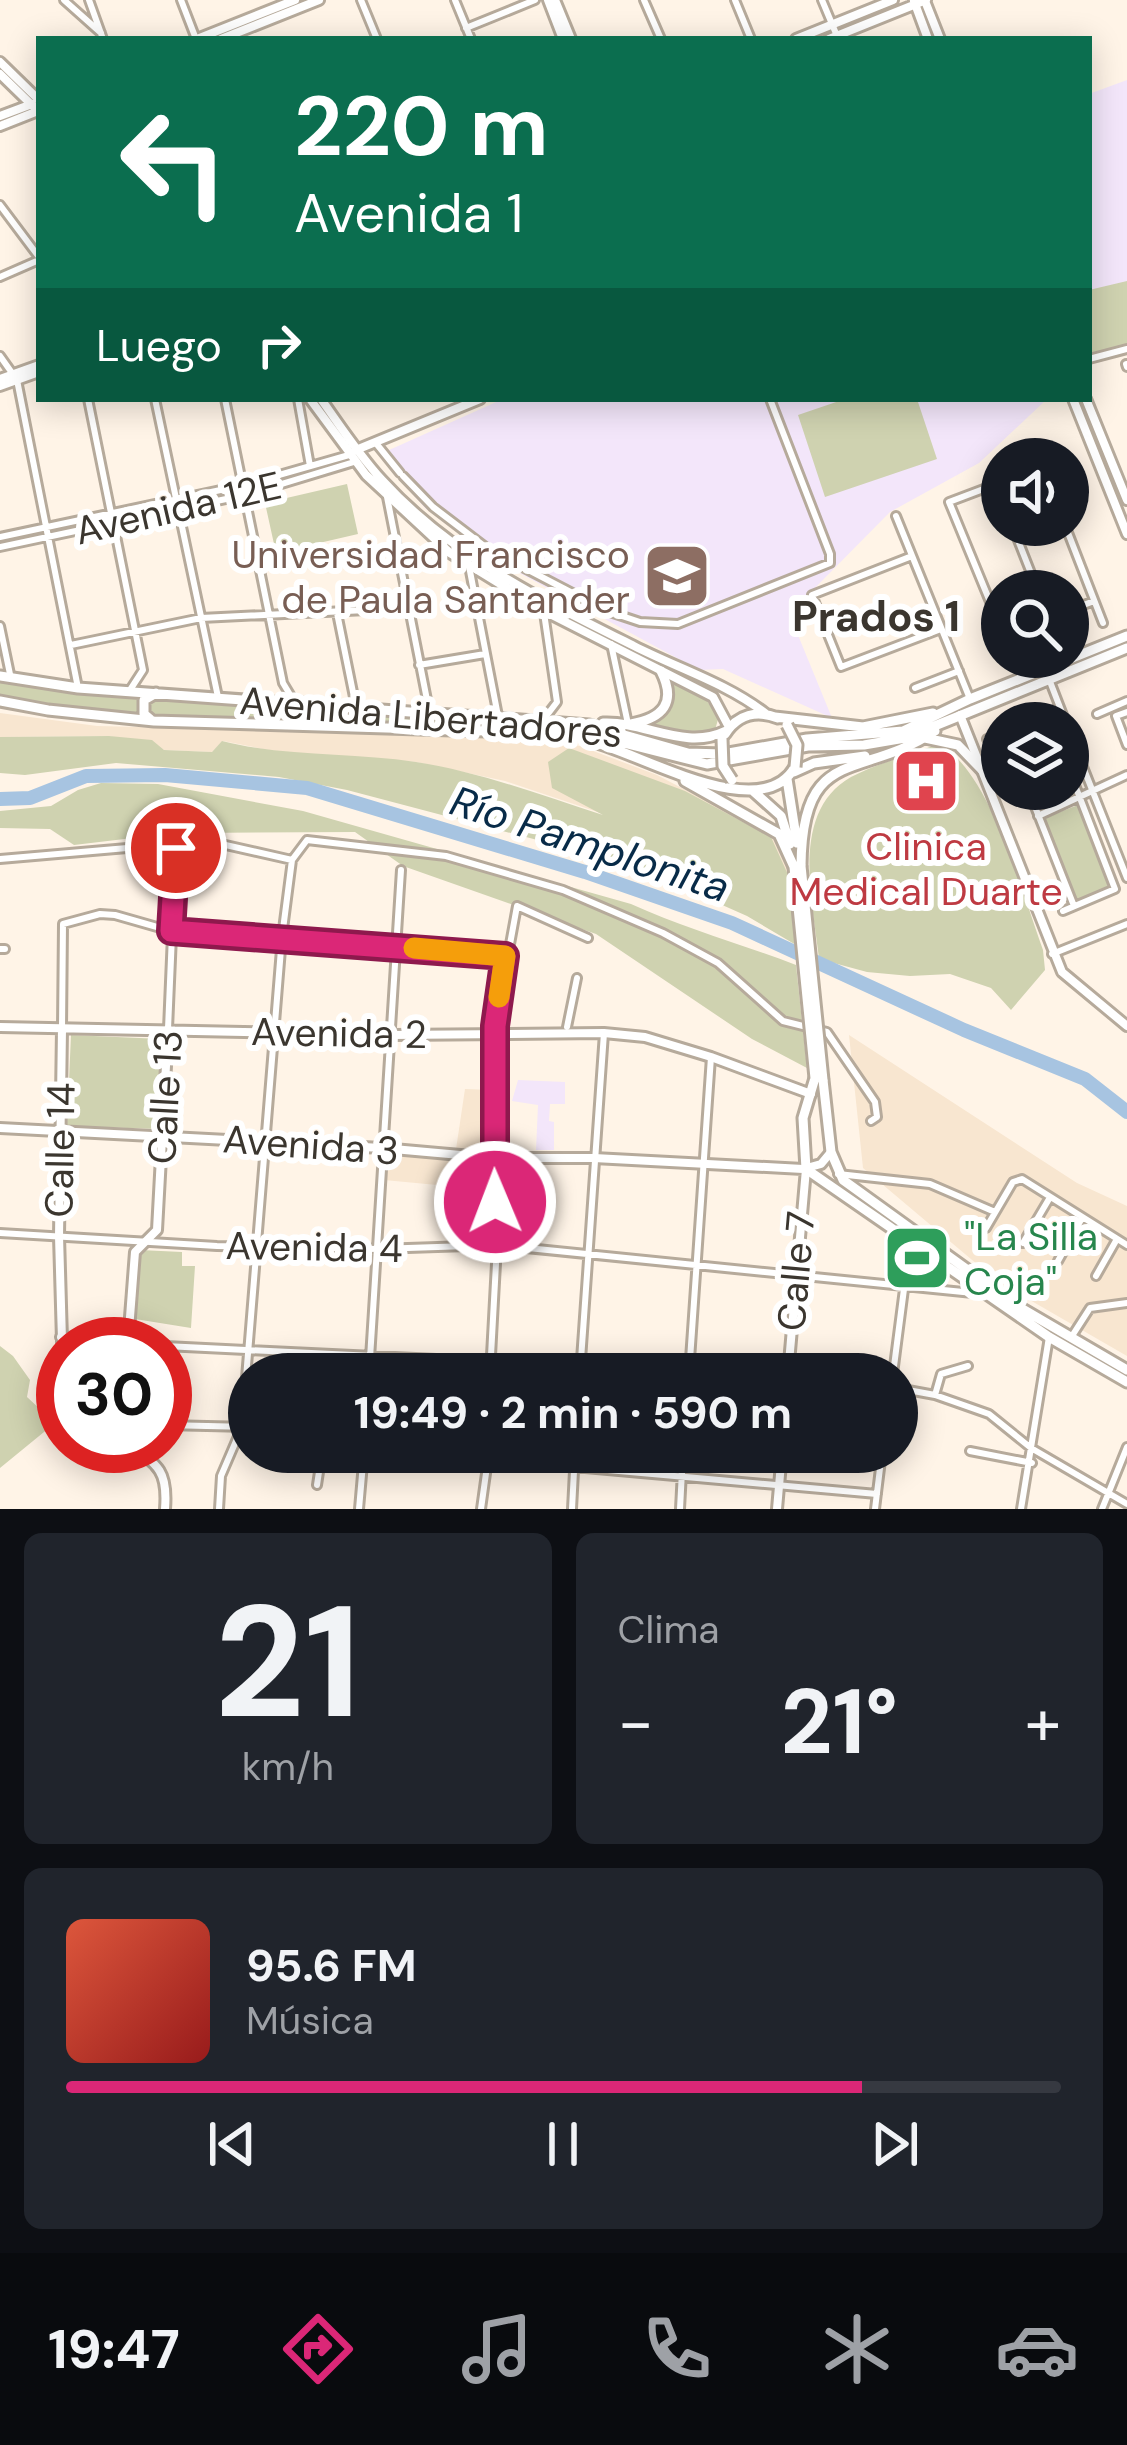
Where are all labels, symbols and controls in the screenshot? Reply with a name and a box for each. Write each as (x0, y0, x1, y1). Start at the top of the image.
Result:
text: 220 m (294, 72, 549, 181)
icon: left (96, 84, 252, 240)
text: Avenida 1 (294, 178, 523, 249)
icon: right (246, 312, 312, 378)
text: Luego (96, 316, 222, 375)
map controls (981, 438, 1089, 810)
button: sound (981, 438, 1089, 546)
street label: Avenida 12E (70, 460, 286, 556)
place label: Universidad Francisco de Paula Santander (232, 529, 630, 625)
school or university icon: Universidad Francisco de Paula Santander (642, 541, 712, 611)
button: search (981, 570, 1089, 678)
district label: Prados 1 (792, 589, 960, 644)
street label: Avenida Libertadores (238, 675, 624, 759)
button: layers (981, 702, 1089, 810)
hospital icon: Clinica Medical Duarte (891, 746, 961, 816)
water label: Río Pamplonita (443, 773, 737, 915)
pin (125, 797, 227, 899)
icon: arrive (143, 815, 209, 881)
place label: Clinica Medical Duarte (789, 821, 1063, 917)
street label: Avenida 2 (251, 1006, 427, 1060)
street label: Calle 13 (136, 1029, 194, 1165)
street label: Calle 14 (33, 1082, 87, 1218)
street label: Avenida 3 (221, 1113, 401, 1177)
position arrow (432, 1139, 558, 1265)
street label: Calle 7 (765, 1209, 827, 1333)
place label: "La Silla Coja" (964, 1211, 1098, 1307)
street label: Avenida 4 (225, 1220, 403, 1274)
sports icon: "La Silla Coja" (882, 1223, 952, 1293)
speed limit sign: 30 (36, 1317, 192, 1473)
text: 19:49 · 2 min · 590 m (354, 1383, 792, 1442)
text: 21 (214, 1561, 361, 1764)
text: Clima (618, 1604, 720, 1655)
text: 21° (781, 1664, 898, 1781)
text: − (618, 1680, 654, 1765)
text: + (1025, 1680, 1061, 1765)
text: km/h (242, 1741, 334, 1792)
text: 95.6 FM (246, 1936, 417, 1995)
text: Música (246, 1995, 374, 2046)
icon: previous (199, 2111, 265, 2177)
icon: pause (530, 2111, 596, 2177)
icon: next (862, 2111, 928, 2177)
icon: directions (276, 2307, 360, 2391)
icon: music (455, 2307, 539, 2391)
icon: phone (635, 2307, 719, 2391)
icon: climate (815, 2307, 899, 2391)
icon: car (995, 2307, 1079, 2391)
text: 19:47 (48, 2314, 180, 2385)

